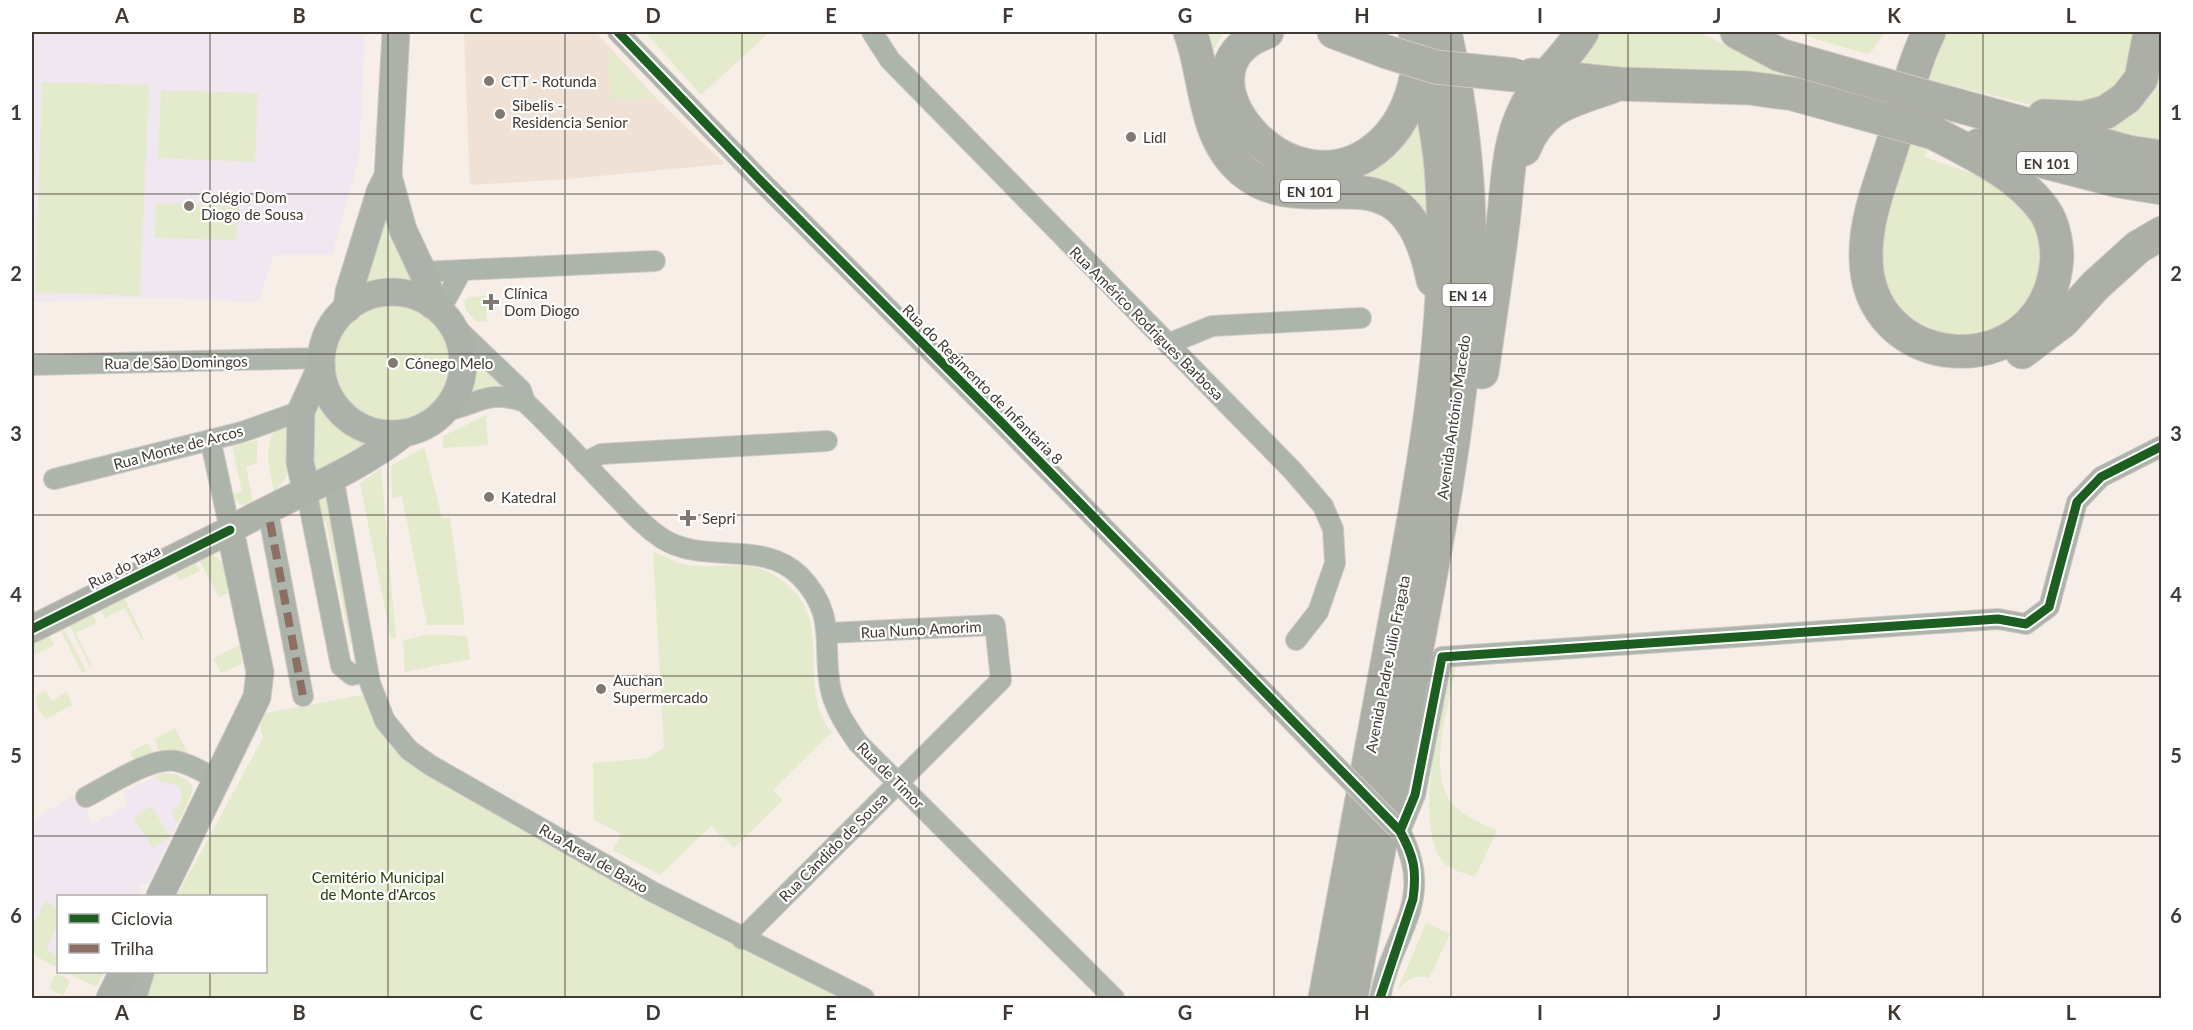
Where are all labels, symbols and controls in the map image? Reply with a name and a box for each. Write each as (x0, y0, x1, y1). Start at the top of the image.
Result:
text: A (114, 3, 129, 27)
text: B (292, 3, 306, 27)
text: C (469, 3, 483, 27)
text: D (645, 3, 661, 27)
text: E (825, 3, 837, 27)
text: F (1002, 3, 1014, 27)
text: G (1178, 3, 1192, 27)
text: H (1354, 3, 1370, 27)
text: I (1537, 3, 1543, 27)
text: J (1713, 3, 1721, 27)
text: K (1887, 3, 1901, 27)
text: L (2066, 3, 2077, 27)
place label: CTT - Rotunda (501, 72, 597, 90)
marker: CTT - Rotunda (482, 74, 496, 88)
place label: Sibelis - Residencia Senior (512, 96, 628, 131)
text: 1 (10, 100, 22, 124)
text: 1 (2170, 100, 2182, 124)
marker: Sibelis - Residencia Senior (493, 107, 507, 121)
place label: Lidl (1143, 128, 1166, 146)
marker: Lidl (1124, 130, 1138, 144)
road number: EN 101 (2017, 152, 2077, 174)
road number: EN 101 (1280, 180, 1340, 202)
place label: Colégio Dom Diogo de Sousa (201, 188, 303, 223)
marker: Colégio Dom Diogo de Sousa (182, 199, 196, 213)
street label: Rua Américo Rodrigues Barbosa (1066, 242, 1228, 404)
text: 2 (10, 261, 22, 285)
text: 2 (2170, 261, 2182, 285)
place label: Clínica Dom Diogo (504, 284, 580, 319)
road number: EN 14 (1442, 284, 1494, 306)
marker: Clínica Dom Diogo (482, 293, 500, 311)
street label: Rua do Regimento de Infantaria 8 (899, 300, 1067, 468)
street label: Avenida António Macedo (1433, 334, 1473, 500)
street label: Rua de São Domingos (104, 352, 248, 372)
place label: Cónego Melo (405, 354, 493, 372)
marker: Cónego Melo (386, 356, 400, 370)
text: 3 (10, 421, 22, 445)
street label: Rua Monte de Arcos (111, 421, 245, 473)
text: 3 (2170, 421, 2182, 445)
place label: Katedral (501, 488, 556, 506)
marker: Katedral (482, 490, 496, 504)
marker: Sepri (679, 509, 697, 527)
place label: Sepri (702, 509, 735, 527)
street label: Rua do Taxa (85, 540, 163, 592)
street label: Avenida Padre Júlio Fragata (1361, 574, 1413, 754)
text: 4 (10, 582, 22, 606)
text: 4 (2170, 582, 2182, 606)
street label: Rua Nuno Amorim (860, 617, 982, 641)
place label: Auchan Supermercado (613, 671, 708, 706)
marker: Auchan Supermercado (594, 682, 608, 696)
street label: Rua de Timor (854, 738, 929, 813)
text: 5 (10, 743, 22, 767)
text: 5 (2170, 743, 2182, 767)
street label: Rua Cândido de Sousa (775, 789, 891, 905)
street label: Rua Areal de Baixo (536, 820, 652, 896)
park label: Cemitério Municipal de Monte d'Arcos (312, 868, 444, 903)
legend (57, 895, 267, 973)
text: 6 (10, 903, 22, 927)
text: 6 (2170, 903, 2182, 927)
text: Ciclovia (111, 907, 173, 929)
text: Trilha (111, 937, 154, 959)
text: A (114, 1000, 129, 1024)
text: B (292, 1000, 306, 1024)
text: C (469, 1000, 483, 1024)
text: D (645, 1000, 661, 1024)
text: E (825, 1000, 837, 1024)
text: F (1002, 1000, 1014, 1024)
text: G (1178, 1000, 1192, 1024)
text: H (1354, 1000, 1370, 1024)
text: I (1537, 1000, 1543, 1024)
text: J (1713, 1000, 1721, 1024)
text: K (1887, 1000, 1901, 1024)
text: L (2066, 1000, 2077, 1024)

